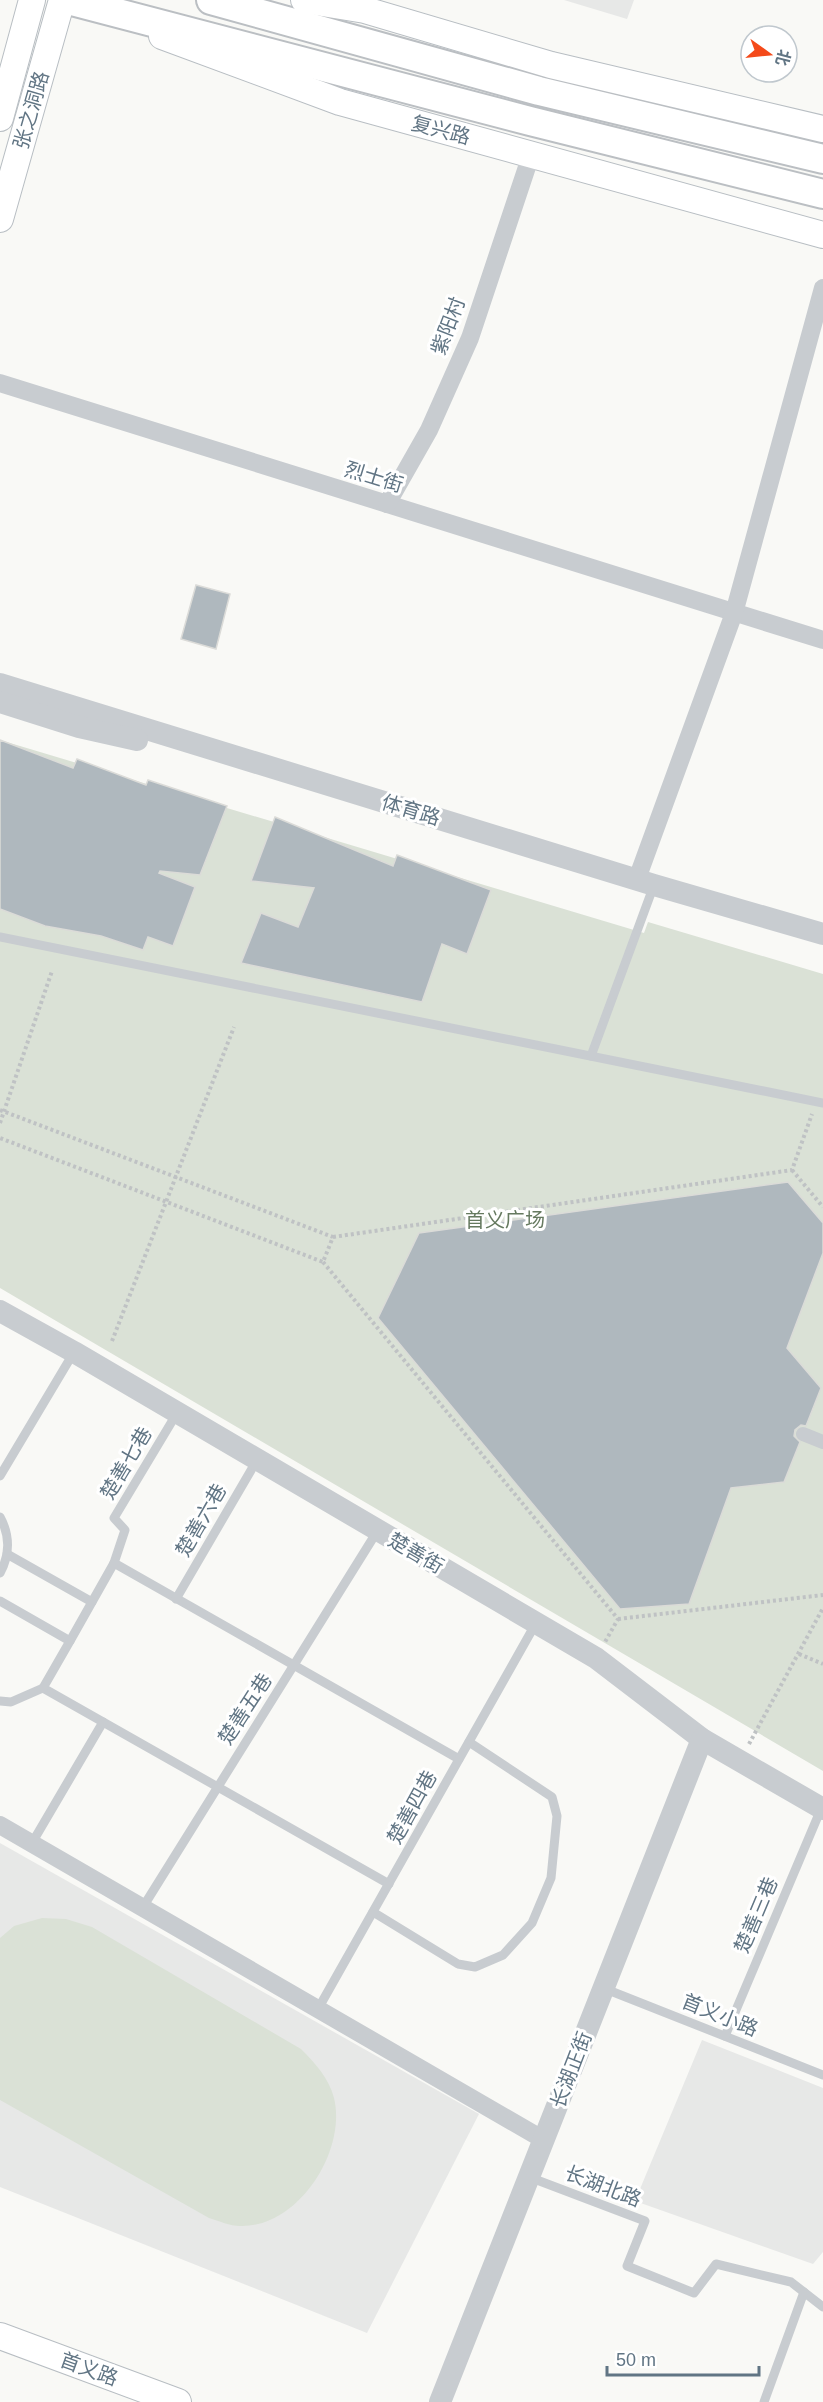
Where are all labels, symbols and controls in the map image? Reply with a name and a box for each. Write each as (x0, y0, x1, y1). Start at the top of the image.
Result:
north arrow (739, 24, 799, 84)
text: 北 (773, 48, 793, 68)
street label: 张之洞路 (9, 69, 53, 151)
street label: 复兴路 (409, 112, 473, 148)
street label: 紫阳村 (427, 294, 469, 358)
street label: 烈士街 (342, 458, 406, 496)
street label: 体育路 (379, 791, 443, 829)
park label: 首义广场 (465, 1209, 545, 1231)
street label: 楚善七巷 (96, 1423, 156, 1503)
street label: 楚善六巷 (171, 1480, 231, 1560)
street label: 楚善街 (385, 1528, 447, 1578)
street label: 楚善五巷 (214, 1669, 276, 1749)
street label: 楚善四巷 (383, 1767, 441, 1847)
street label: 楚善三巷 (730, 1874, 782, 1956)
street label: 首义小路 (679, 1990, 761, 2040)
street label: 长湖正街 (546, 2029, 596, 2111)
street label: 长湖北路 (562, 2161, 644, 2211)
scale bar (607, 2339, 758, 2377)
street label: 首义路 (57, 2348, 121, 2390)
text: 50 m (616, 2350, 656, 2370)

